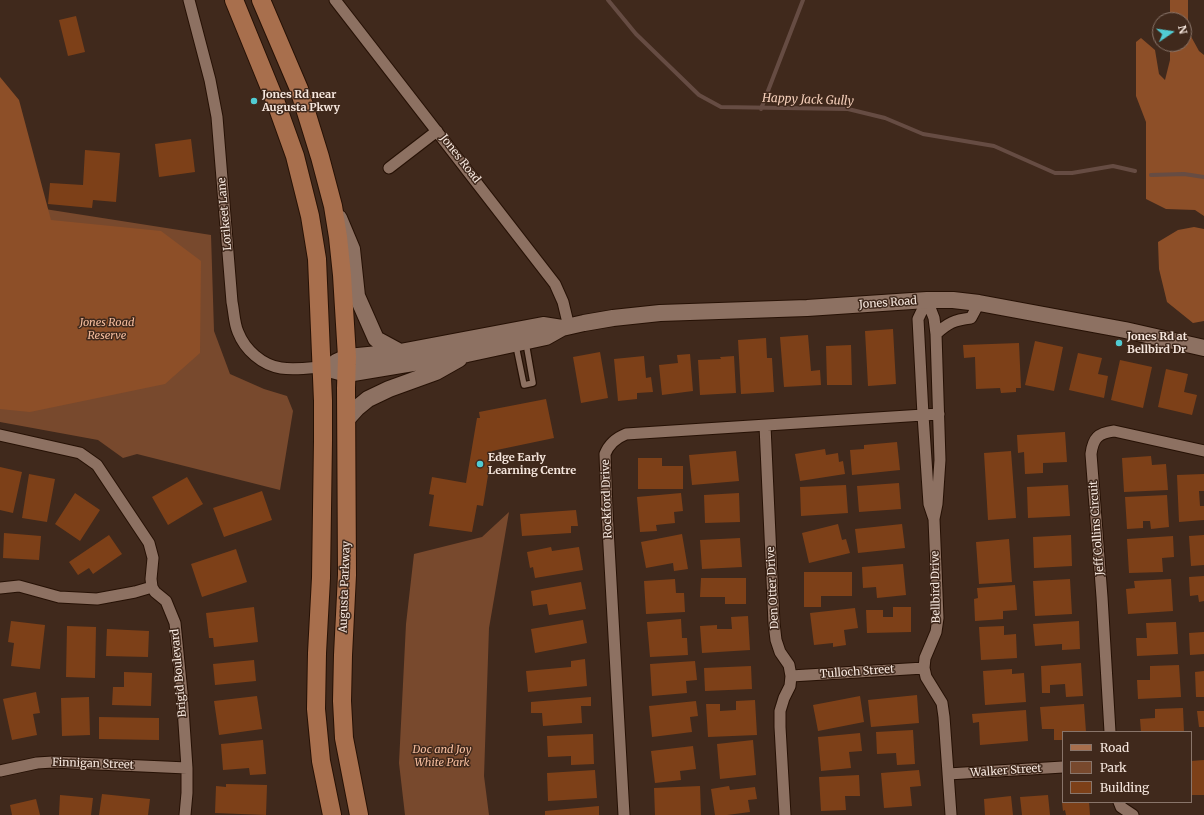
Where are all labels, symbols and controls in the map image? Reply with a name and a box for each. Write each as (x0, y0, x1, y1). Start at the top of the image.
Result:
north arrow (1152, 12, 1192, 52)
text: N (1175, 24, 1191, 35)
place label: Jones Rd near Augusta Pkwy (262, 88, 340, 114)
water label: Happy Jack Gully (762, 91, 854, 109)
marker: Jones Rd near Augusta Pkwy (249, 96, 259, 106)
street label: Jones Road (437, 132, 483, 186)
street label: Lorikeet Lane (215, 177, 235, 251)
street label: Jones Road (859, 294, 917, 312)
park label: Jones Road Reserve (80, 316, 134, 342)
place label: Jones Rd at Bellbird Dr (1127, 330, 1187, 356)
marker: Jones Rd at Bellbird Dr (1114, 338, 1124, 348)
place label: Edge Early Learning Centre (488, 451, 576, 477)
marker: Edge Early Learning Centre (475, 459, 485, 469)
street label: Rockford Drive (599, 459, 615, 539)
street label: Jeff Collins Circuit (1087, 480, 1107, 576)
street label: Augusta Parkway (337, 541, 353, 633)
street label: Den Otter Drive (764, 546, 782, 630)
street label: Bellbird Drive (929, 551, 943, 623)
street label: Brigid Boulevard (169, 628, 189, 718)
street label: Tulloch Street (819, 663, 895, 681)
legend (1062, 731, 1192, 803)
text: Road (1100, 740, 1129, 755)
park label: Doc and Joy White Park (413, 743, 471, 769)
street label: Finnigan Street (52, 756, 134, 772)
text: Park (1100, 760, 1127, 775)
street label: Walker Street (970, 762, 1042, 780)
text: Building (1100, 780, 1149, 795)

